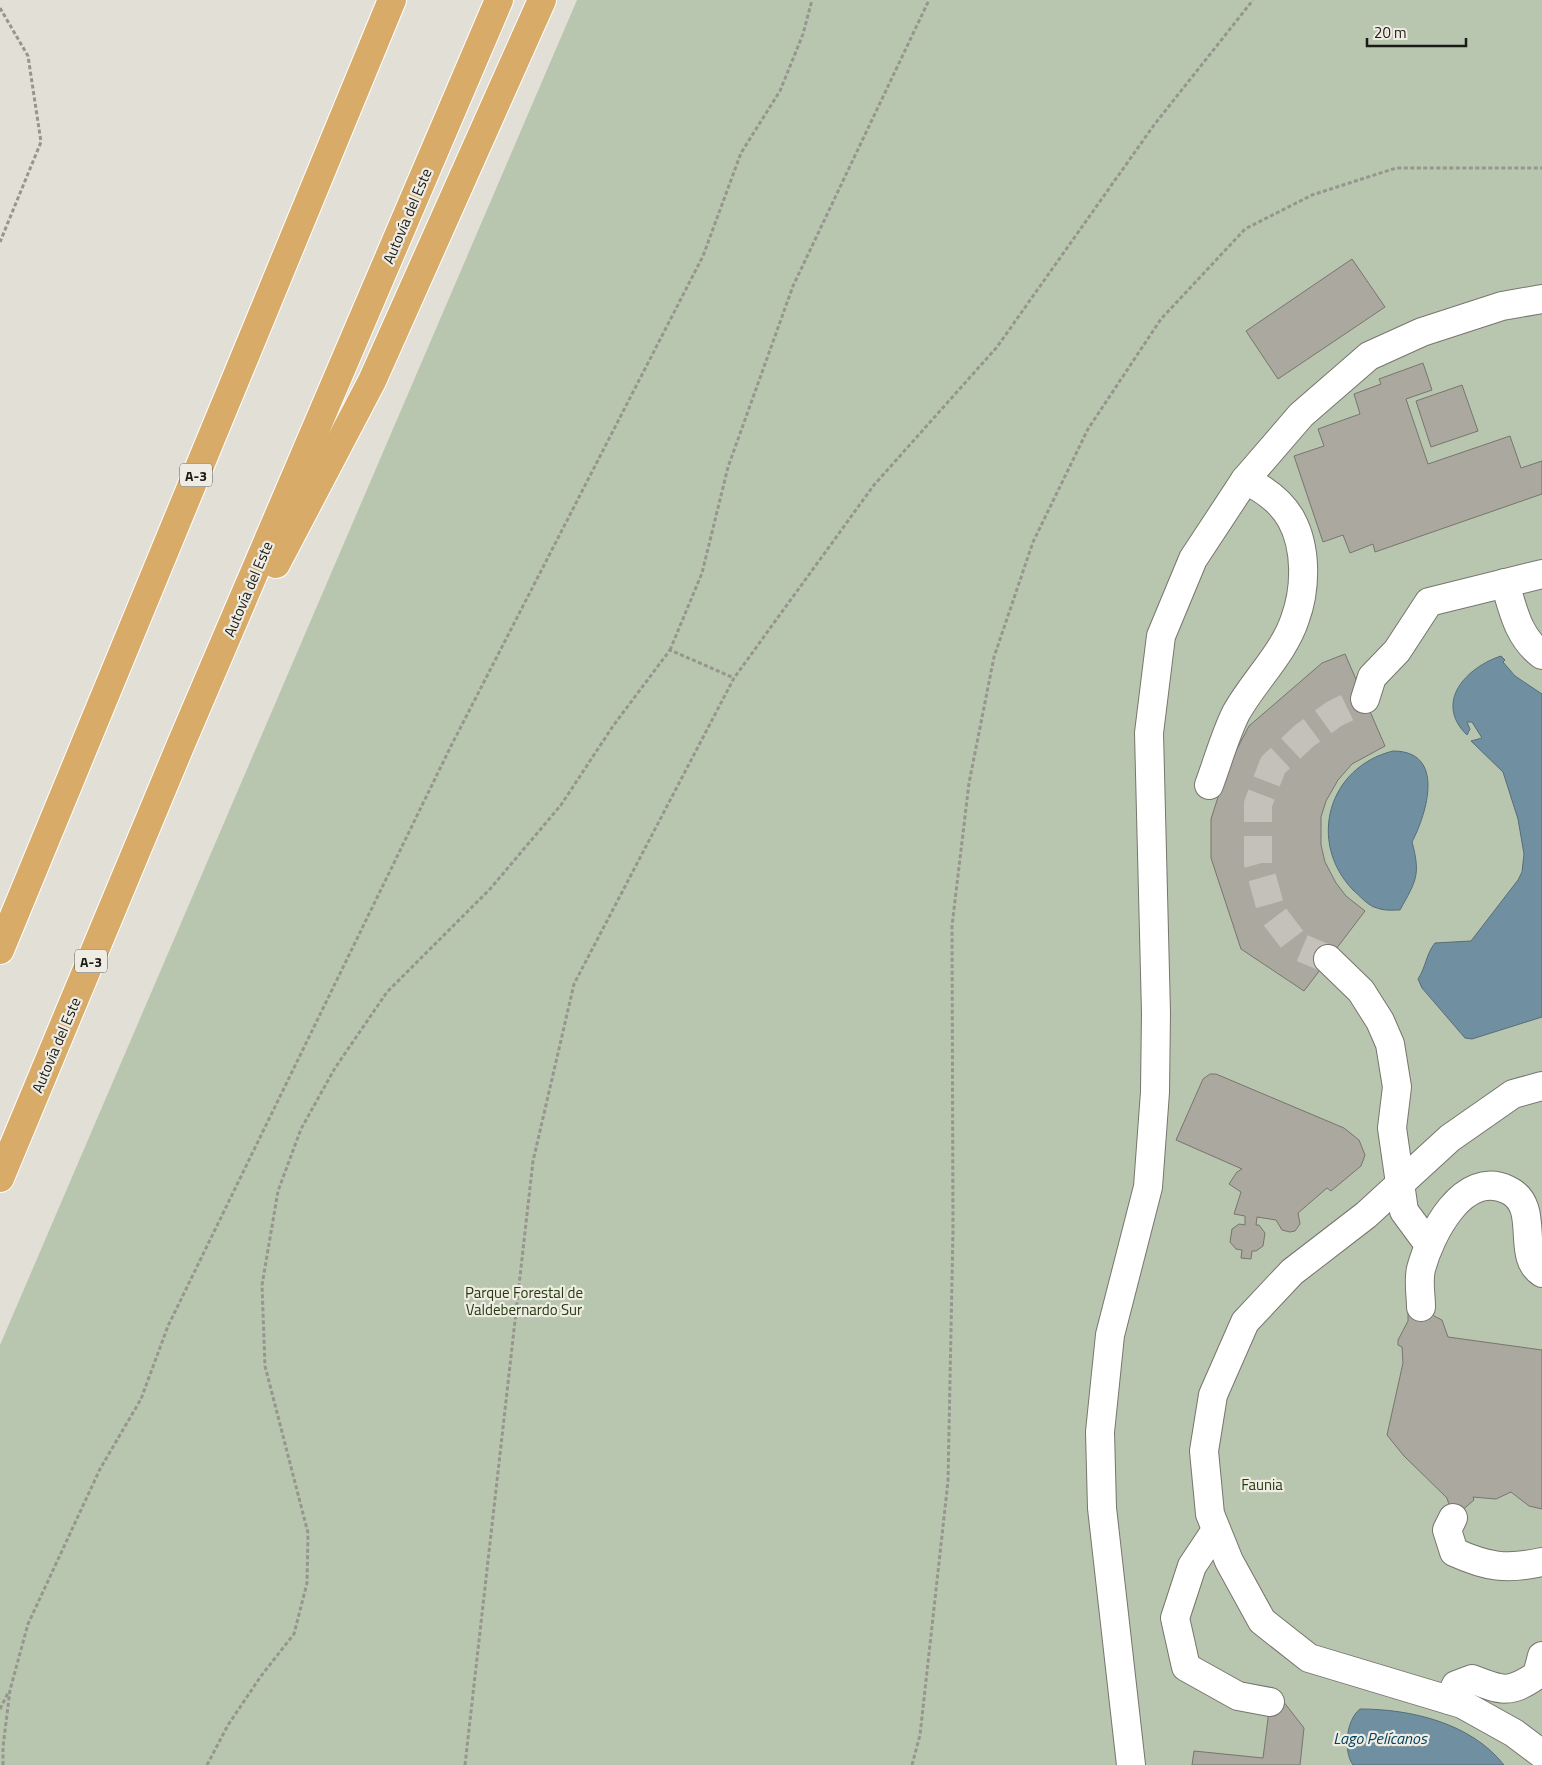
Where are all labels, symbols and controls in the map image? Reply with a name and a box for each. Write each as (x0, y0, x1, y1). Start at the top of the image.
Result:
scale bar (1367, 15, 1466, 47)
text: 20 m (1374, 21, 1407, 44)
street label: Autovía del Este (377, 165, 437, 267)
road number: A-3 (180, 464, 212, 486)
street label: Autovía del Este (218, 538, 278, 640)
road number: A-3 (75, 949, 107, 972)
street label: Autovía del Este (26, 994, 86, 1096)
park label: Parque Forestal de Valdebernardo Sur (465, 1281, 583, 1321)
park label: Faunia (1241, 1473, 1283, 1496)
water label: Lago Pelícanos (1333, 1726, 1428, 1750)

